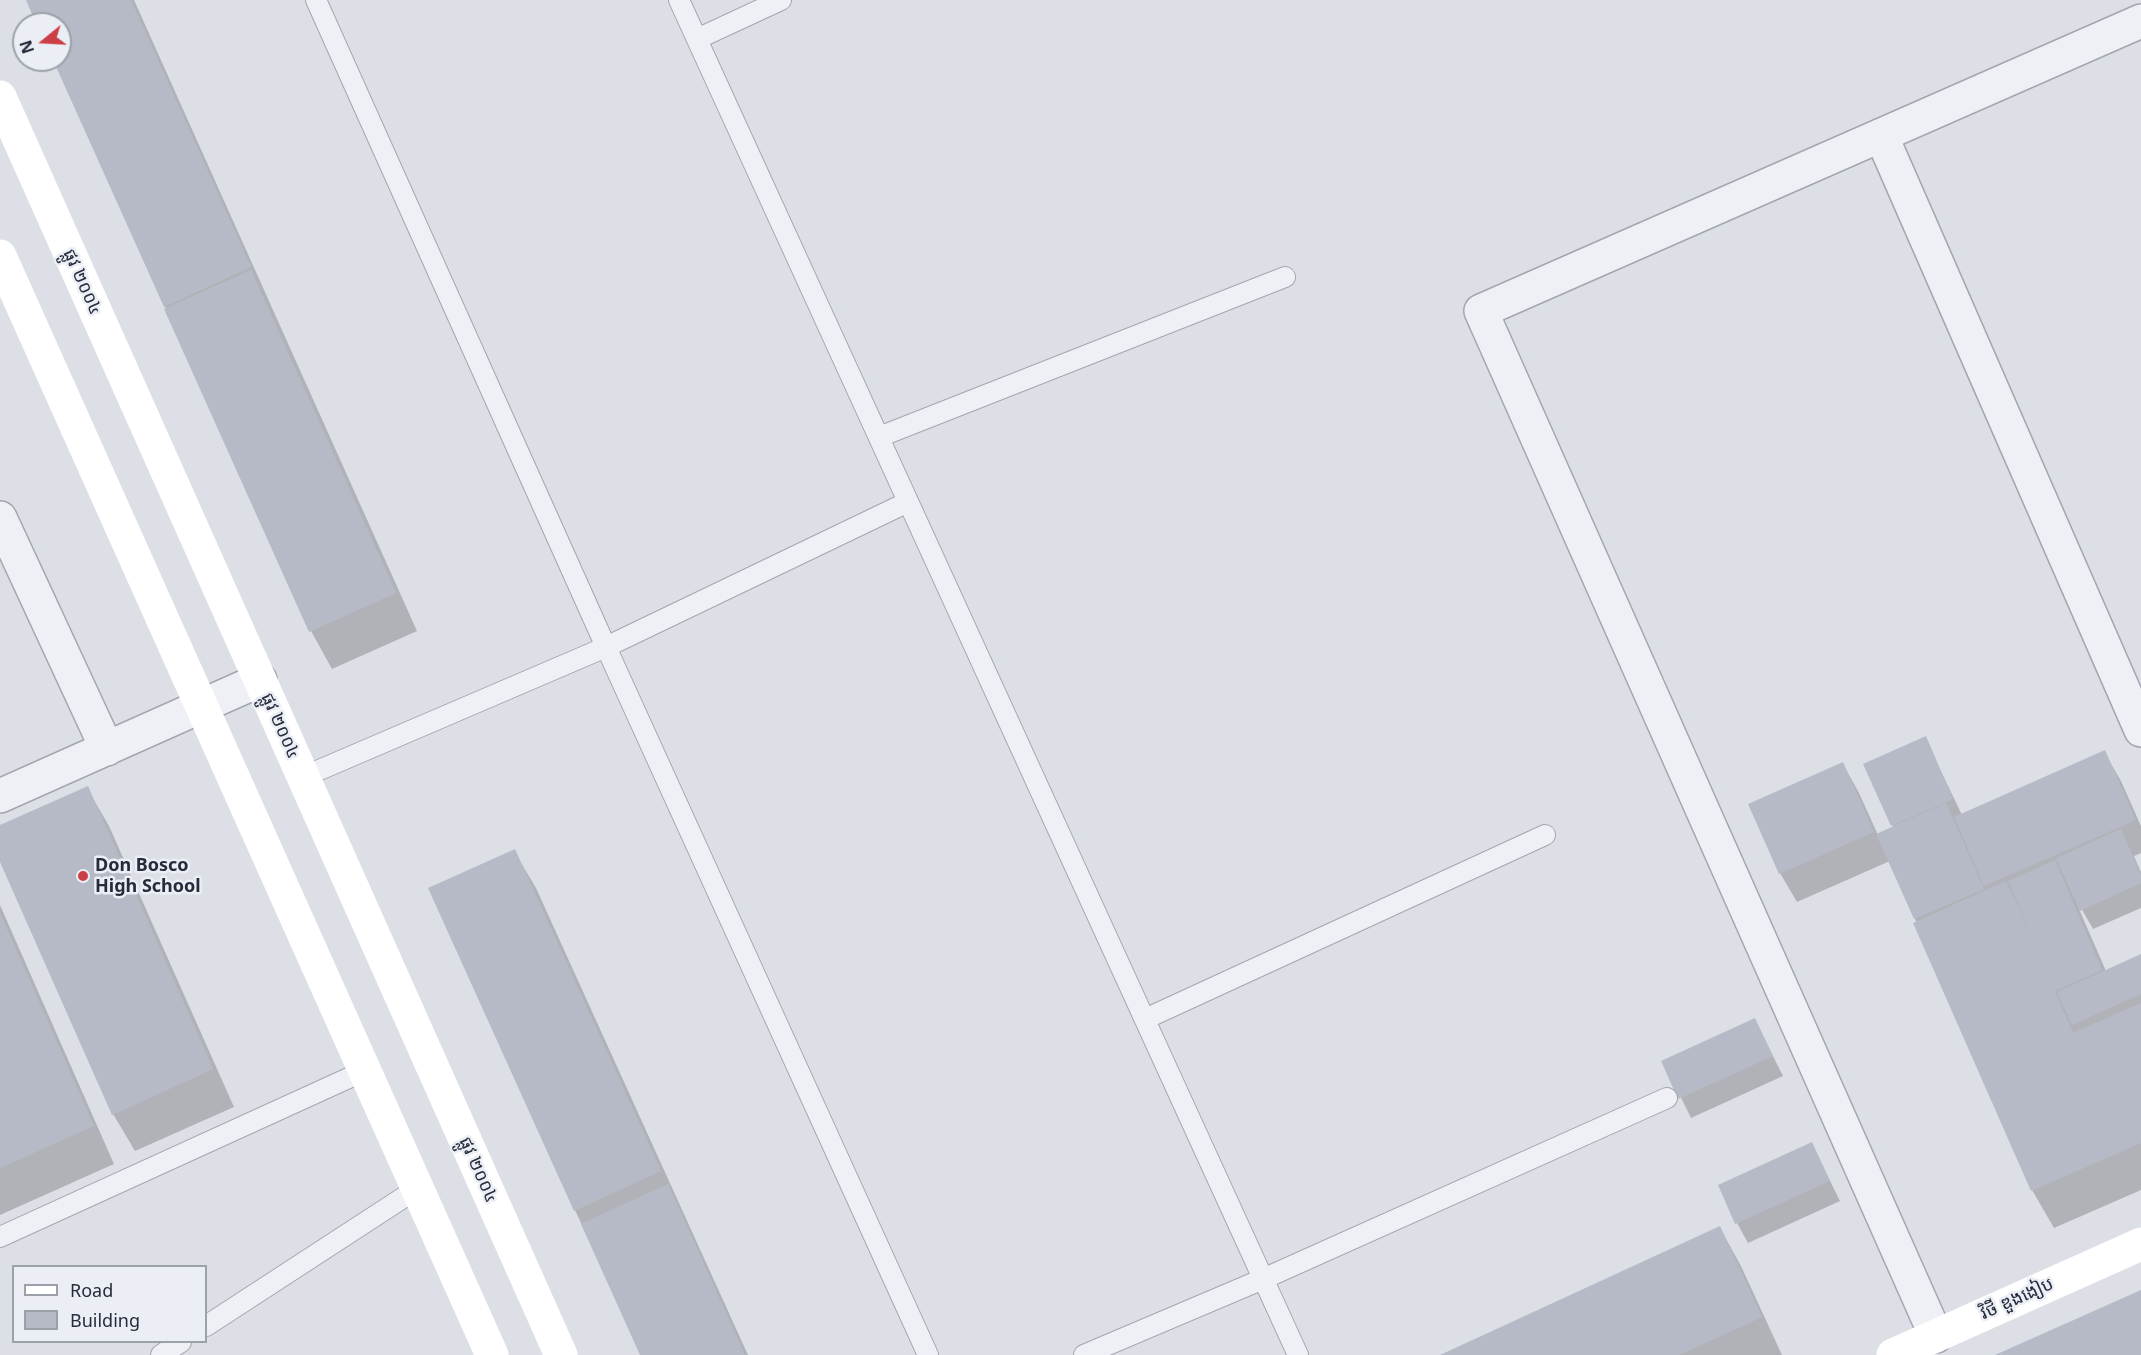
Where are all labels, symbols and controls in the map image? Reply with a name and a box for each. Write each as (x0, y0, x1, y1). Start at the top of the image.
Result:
north arrow (12, 12, 72, 72)
text: N (14, 37, 39, 57)
street label: ផ្លូវ ២០០៤ (58, 246, 106, 318)
street label: ផ្លូវ ២០០៤ (256, 690, 304, 762)
place label: Don Bosco High School (95, 855, 201, 898)
marker: Don Bosco High School (76, 869, 90, 883)
street label: ផ្លូវ ២០០៤ (454, 1134, 502, 1206)
legend (12, 1265, 207, 1343)
street label: វិថី ឌួងងៀប (1977, 1273, 2057, 1325)
text: Road (70, 1278, 113, 1302)
text: Building (70, 1308, 140, 1332)

